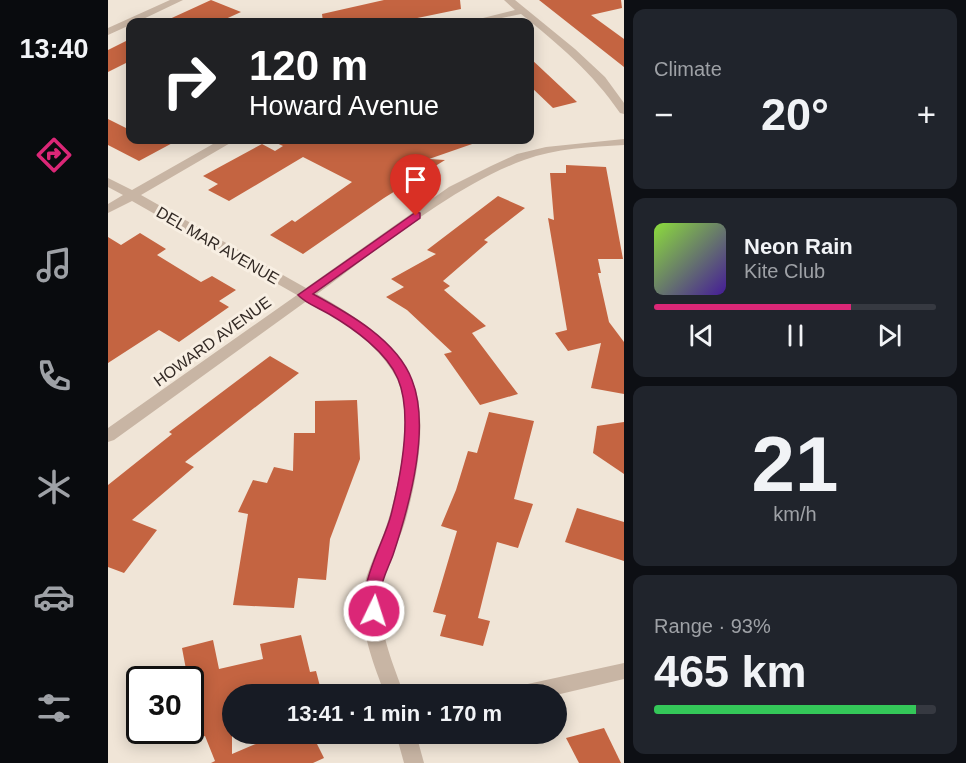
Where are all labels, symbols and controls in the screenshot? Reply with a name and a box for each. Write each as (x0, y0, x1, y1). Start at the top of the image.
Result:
text: 13:40 (19, 34, 89, 64)
icon: right (150, 42, 228, 120)
text: 120 m (249, 42, 368, 89)
text: Climate (654, 58, 722, 80)
text: 20° (761, 89, 829, 140)
text: Howard Avenue (249, 91, 439, 121)
text: − (654, 96, 673, 133)
text: + (917, 96, 936, 133)
icon: directions (33, 134, 75, 176)
pin (390, 154, 441, 216)
icon: arrive (399, 163, 432, 196)
street label: DEL MAR AVENUE (153, 203, 282, 287)
text: Neon Rain (744, 234, 853, 259)
icon: music (33, 244, 75, 286)
text: Kite Club (744, 260, 825, 282)
street label: HOWARD AVENUE (150, 293, 274, 390)
icon: previous (685, 319, 718, 352)
icon: pause (779, 319, 812, 352)
icon: next (873, 319, 906, 352)
icon: phone (33, 355, 75, 397)
text: 21 (752, 420, 838, 508)
icon: climate (33, 466, 75, 508)
text: km/h (773, 503, 817, 525)
icon: car (33, 576, 75, 618)
position arrow (342, 579, 406, 643)
text: Range · 93% (654, 615, 771, 637)
text: 465 km (654, 646, 807, 697)
speed limit sign: 30 (126, 666, 204, 744)
icon: filters (33, 687, 75, 729)
text: 13:41 · 1 min · 170 m (287, 701, 502, 726)

